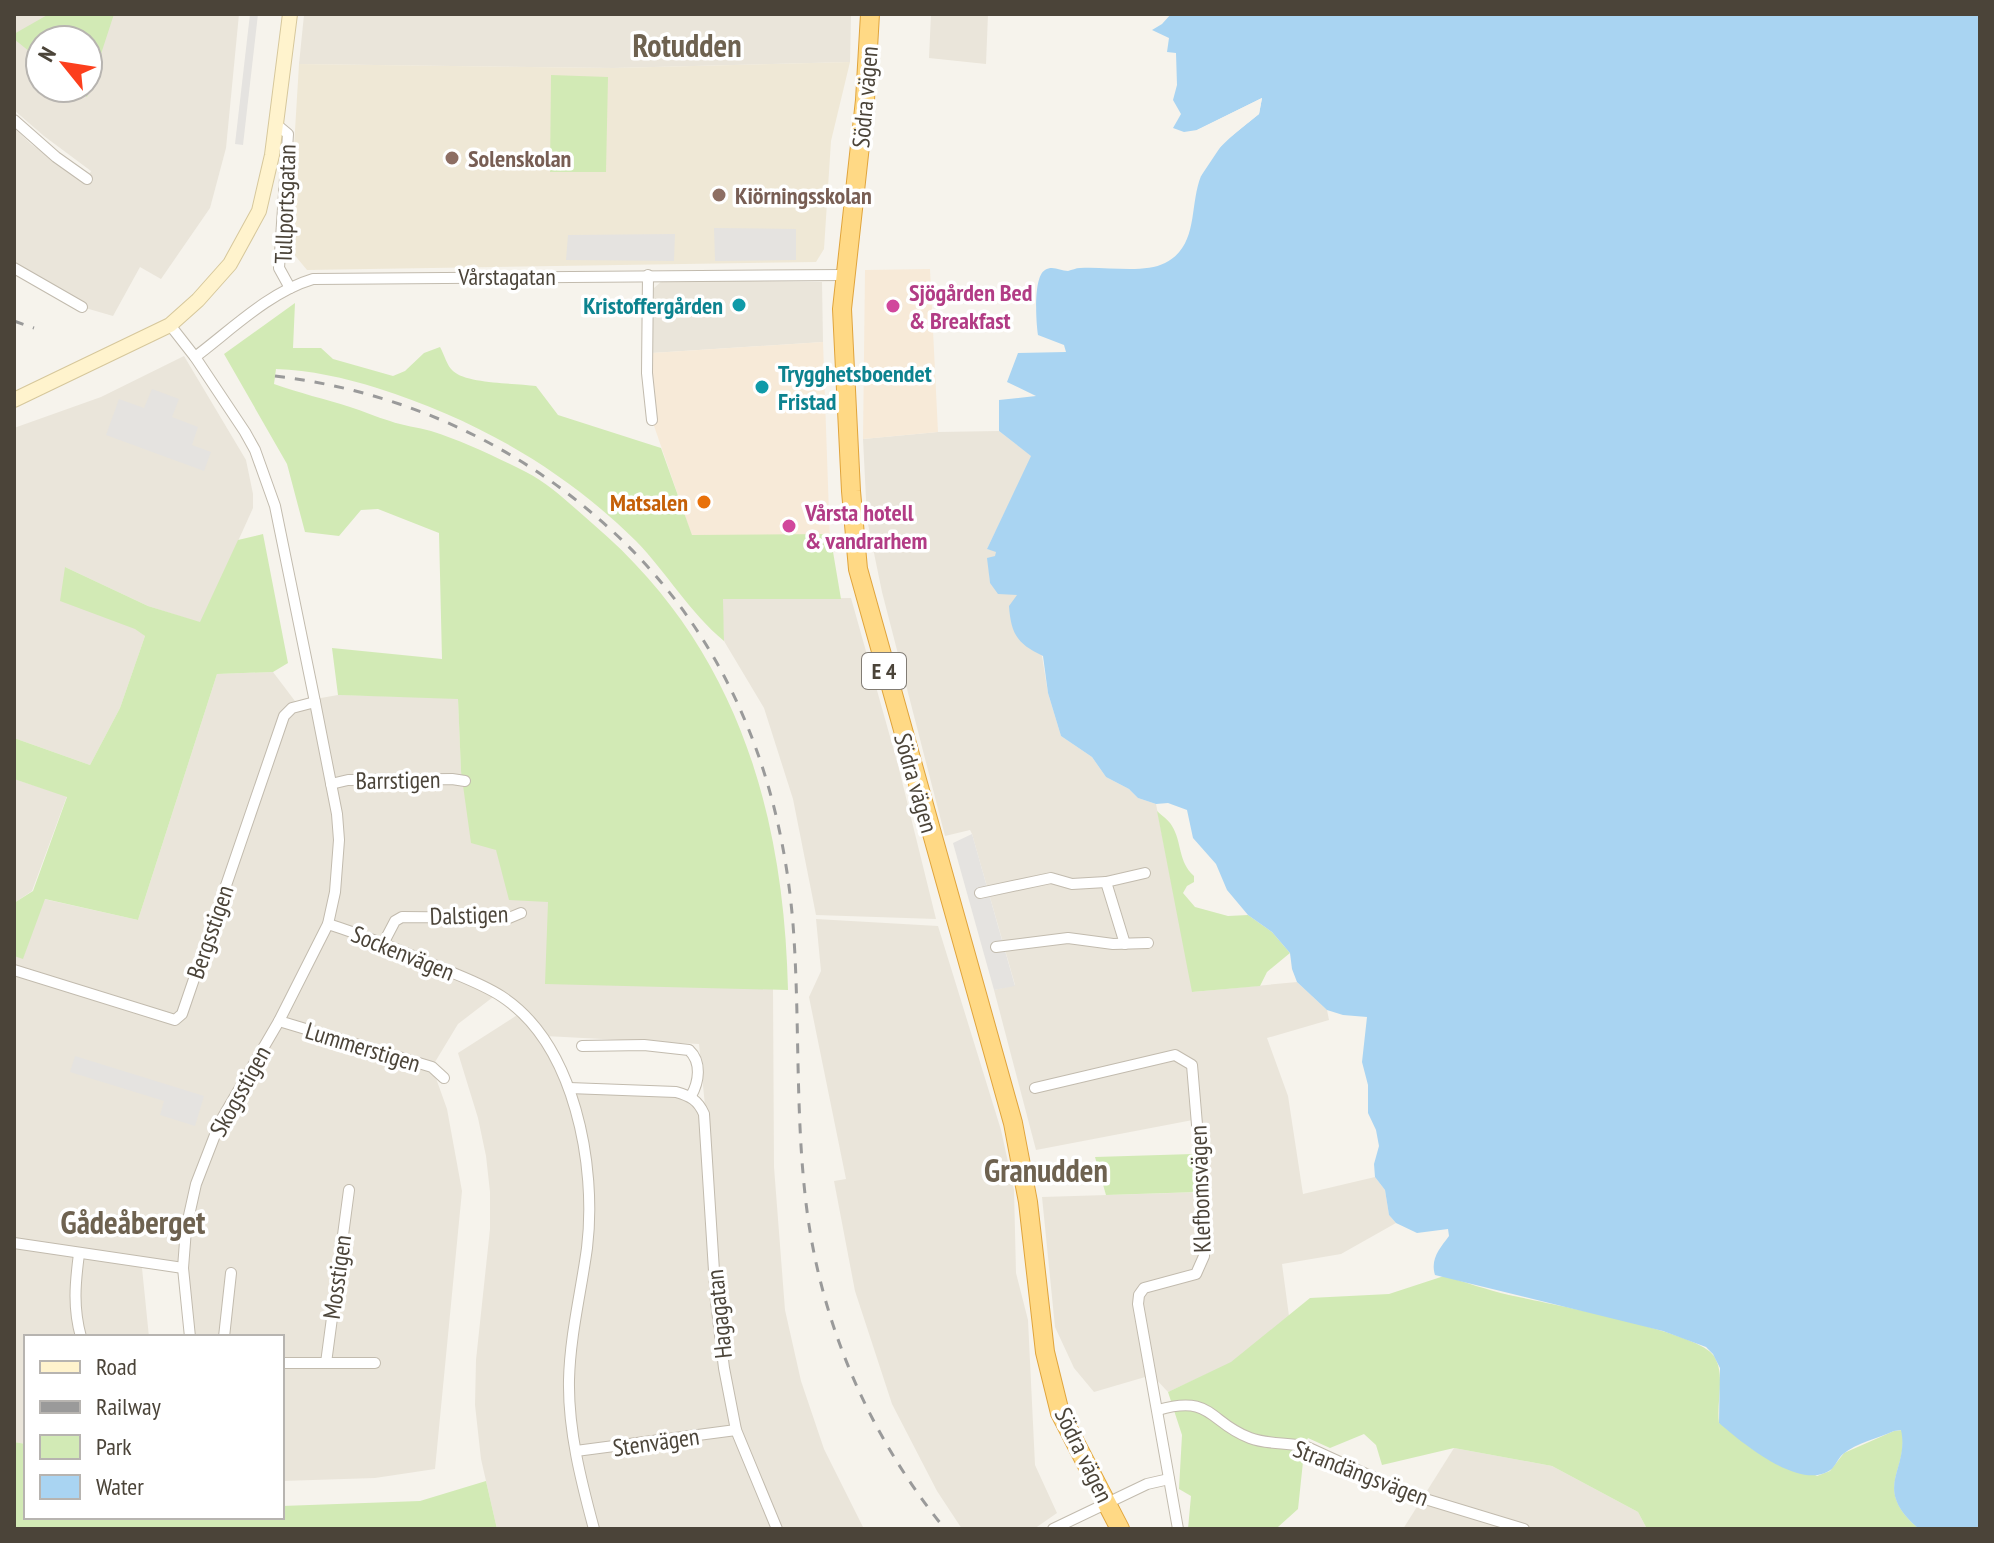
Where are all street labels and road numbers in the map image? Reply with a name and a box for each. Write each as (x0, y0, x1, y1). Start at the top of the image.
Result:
street label: Södra vägen (845, 45, 885, 149)
street label: Tullportsgatan (267, 144, 303, 264)
street label: Vårstagatan (457, 261, 556, 292)
road number: E 4 (862, 653, 906, 689)
street label: Södra vägen (887, 730, 945, 836)
street label: Barrstigen (355, 764, 441, 796)
street label: Bergsstigen (180, 881, 240, 983)
street label: Dalstigen (429, 898, 509, 932)
street label: Sockenvägen (347, 918, 459, 988)
street label: Lummerstigen (302, 1015, 424, 1079)
street label: Skogsstigen (202, 1040, 278, 1142)
street label: Klefbomsvägen (1182, 1125, 1218, 1253)
street label: Mosstigen (316, 1233, 358, 1321)
street label: Hagagatan (699, 1268, 739, 1360)
street label: Södra vägen (1048, 1402, 1120, 1508)
street label: Stenvägen (611, 1421, 701, 1463)
street label: Strandängsvägen (1289, 1433, 1433, 1513)

